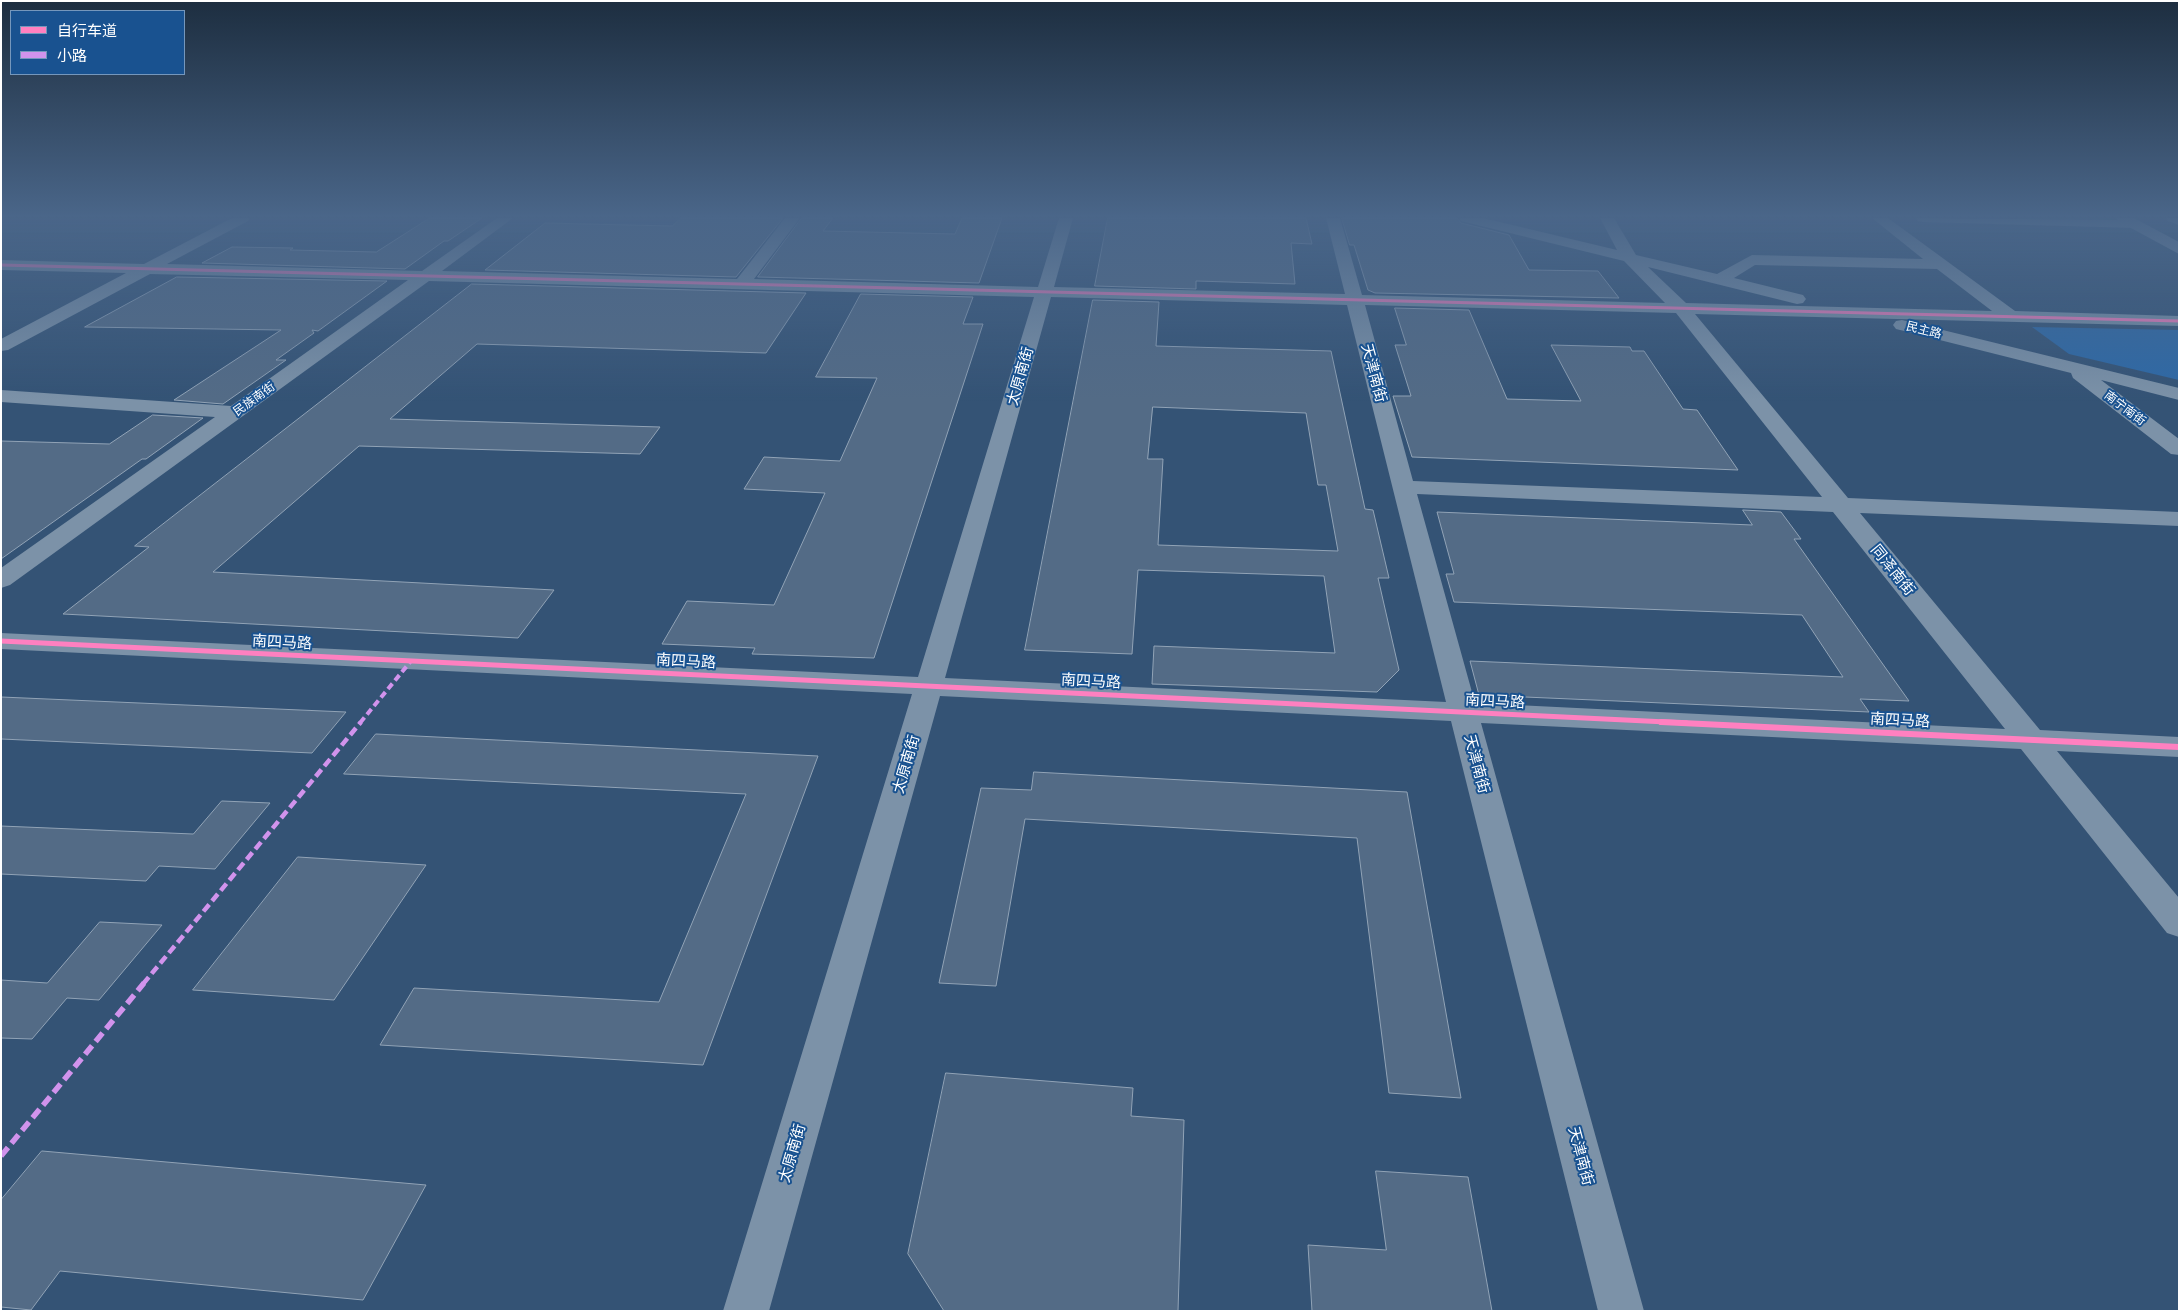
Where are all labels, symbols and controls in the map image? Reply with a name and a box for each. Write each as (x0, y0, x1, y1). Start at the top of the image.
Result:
legend (10, 10, 185, 75)
text: 自行车道 (57, 21, 117, 39)
text: 小路 (57, 46, 87, 64)
street label: 民主路 (1905, 319, 1943, 341)
street label: 天津南街 (1358, 342, 1390, 404)
street label: 太原南街 (1003, 345, 1037, 407)
street label: 民族南街 (230, 379, 278, 419)
street label: 南宁南街 (2101, 388, 2149, 428)
street label: 同泽南街 (1867, 541, 1919, 599)
street label: 南四马路 (252, 631, 312, 653)
street label: 南四马路 (656, 650, 716, 672)
street label: 南四马路 (1061, 670, 1121, 692)
street label: 南四马路 (1465, 690, 1525, 712)
street label: 南四马路 (1870, 709, 1930, 731)
street label: 太原南街 (889, 733, 923, 795)
street label: 天津南街 (1461, 733, 1493, 795)
street label: 太原南街 (775, 1122, 809, 1184)
street label: 天津南街 (1565, 1125, 1597, 1187)

